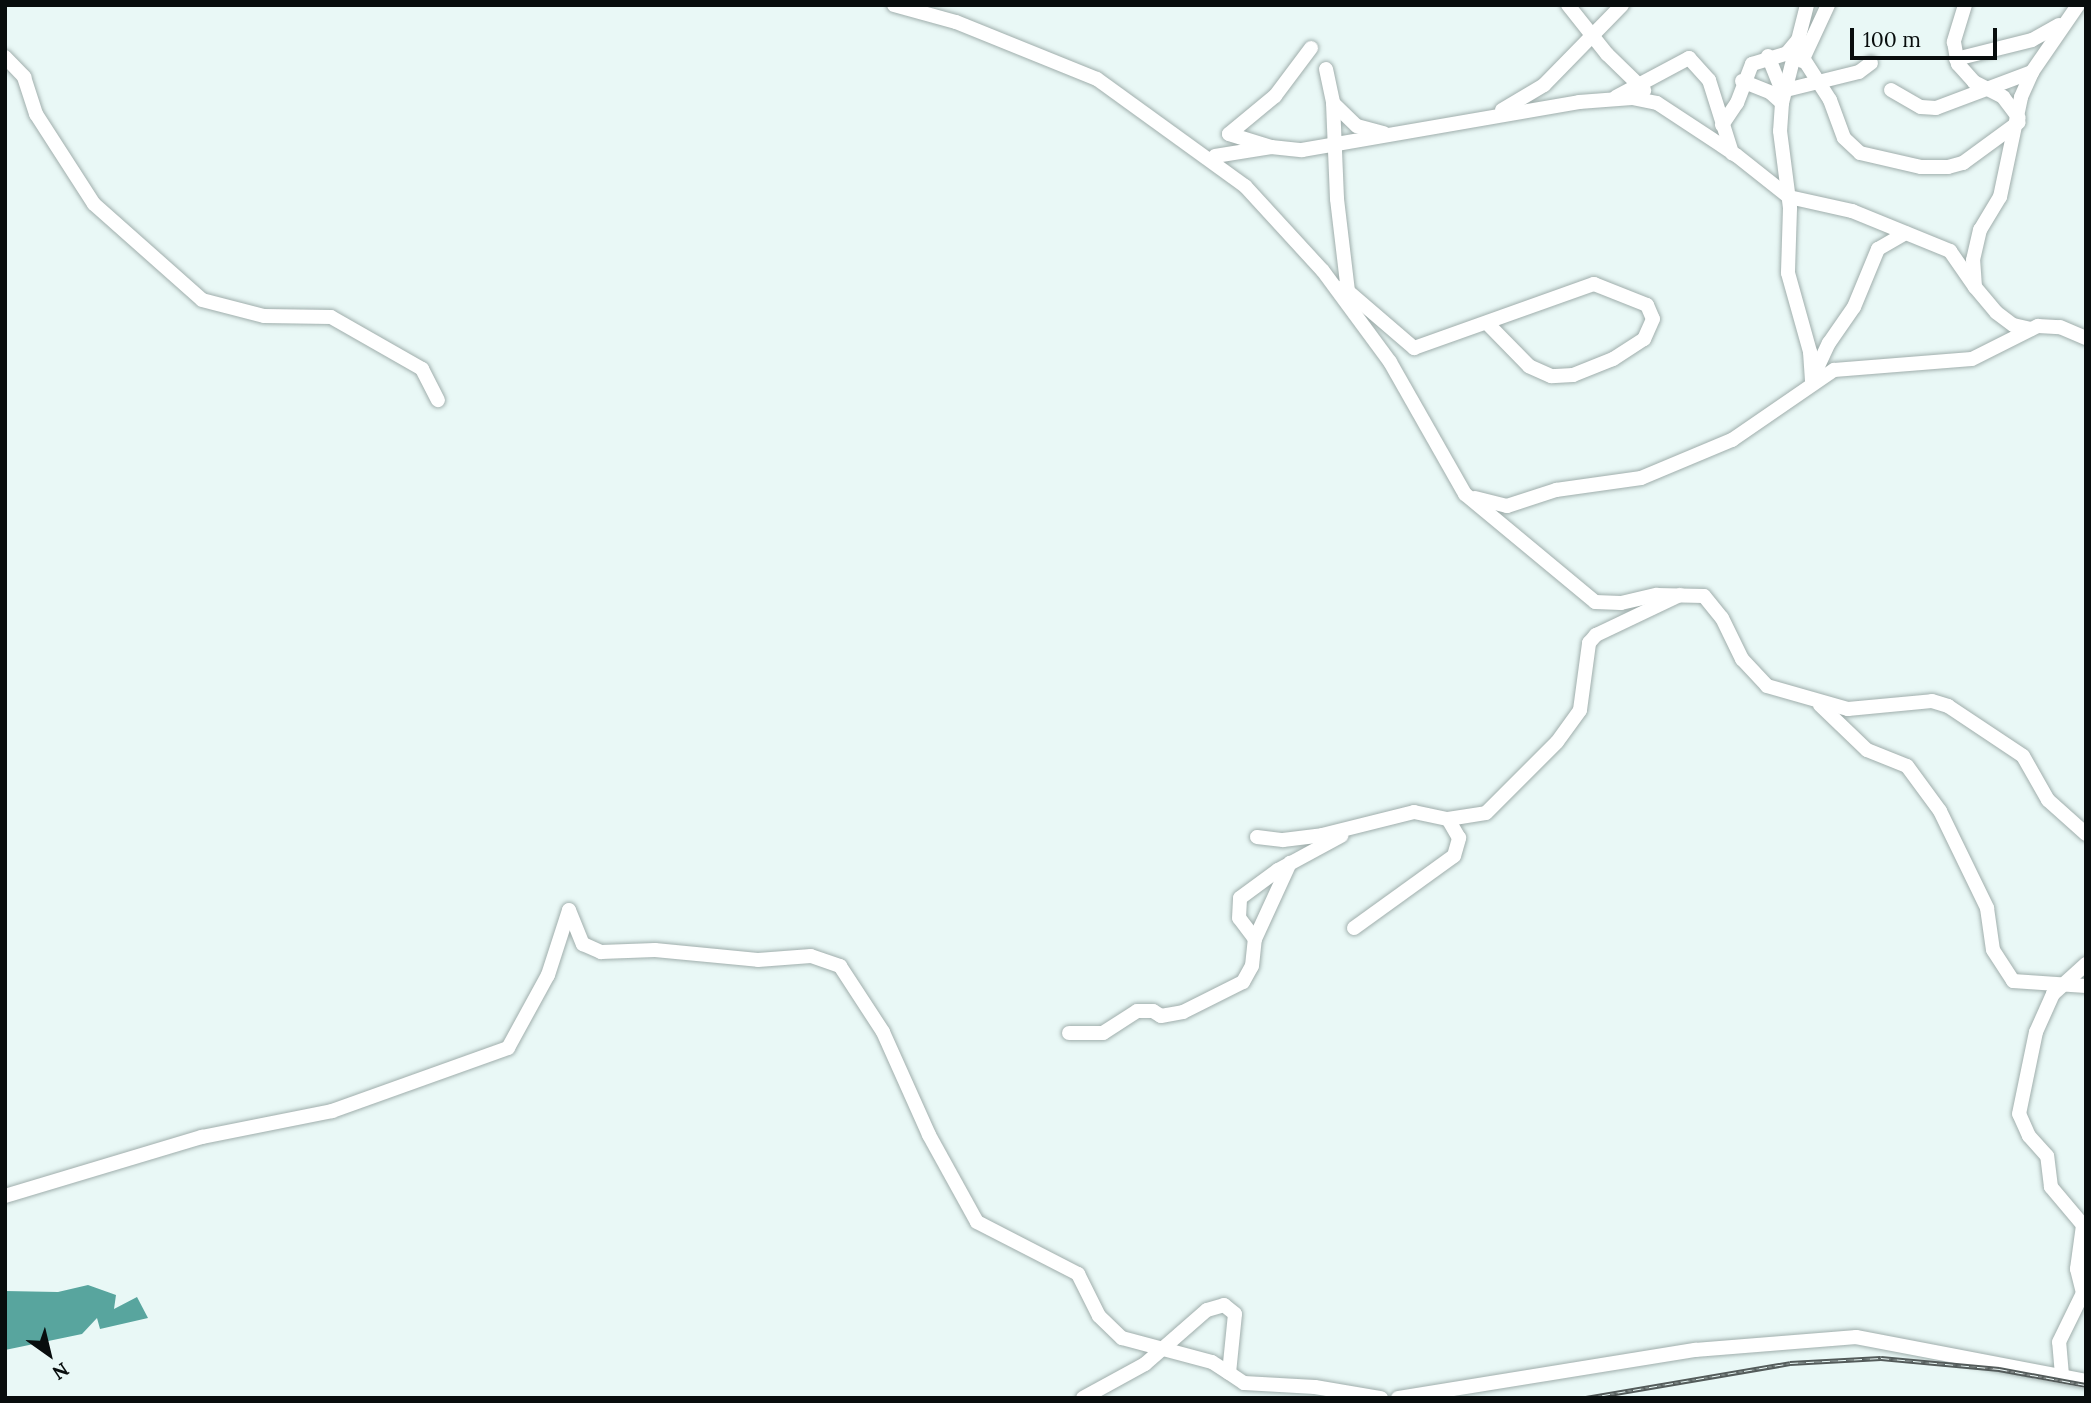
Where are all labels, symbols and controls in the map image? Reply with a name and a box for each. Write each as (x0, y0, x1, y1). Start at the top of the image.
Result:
scale bar (1853, 14, 2000, 58)
text: 100 m (1863, 26, 1921, 53)
north arrow (14, 1319, 84, 1389)
text: N (48, 1357, 74, 1385)

